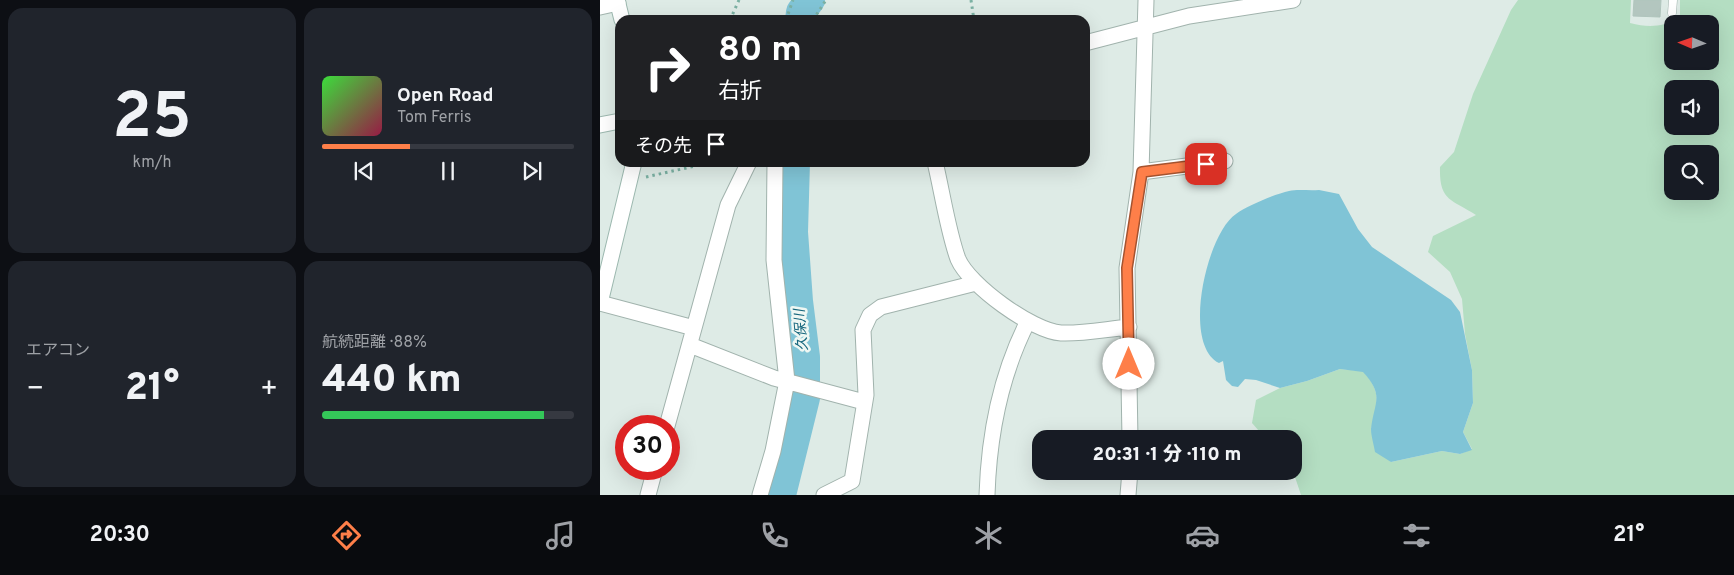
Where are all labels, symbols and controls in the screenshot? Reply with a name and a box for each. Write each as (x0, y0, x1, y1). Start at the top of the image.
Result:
north arrow (1664, 15, 1719, 70)
map controls (1664, 15, 1719, 200)
text: 80 m (718, 29, 802, 73)
icon: right (635, 35, 700, 100)
text: 25 (112, 79, 192, 161)
text: 右折 (718, 79, 762, 106)
button: sound (1664, 80, 1719, 135)
text: Open Road (397, 84, 493, 108)
text: Tom Ferris (397, 108, 471, 128)
icon: arrive (702, 130, 730, 158)
text: その先 (635, 135, 692, 159)
pin (1185, 143, 1227, 185)
button: search (1664, 145, 1719, 200)
icon: arrive (1192, 150, 1220, 178)
text: km/h (133, 153, 171, 173)
icon: previous (350, 157, 378, 185)
icon: pause (434, 157, 462, 185)
icon: next (518, 157, 546, 185)
water label: 久保川 (792, 306, 812, 352)
text: 航続距離 · 88% (322, 333, 427, 353)
position arrow (1102, 337, 1154, 389)
text: エアコン (26, 341, 90, 361)
text: 440 km (322, 357, 462, 406)
text: 21° (125, 365, 179, 414)
text: − (26, 372, 44, 408)
text: + (260, 372, 278, 408)
speed limit sign: 30 (615, 415, 680, 480)
text: 20:31 · 1 分 · 110 m (1093, 443, 1241, 467)
icon: directions (329, 518, 364, 553)
icon: music (543, 518, 578, 553)
icon: phone (757, 518, 792, 553)
icon: climate (971, 518, 1006, 553)
icon: car (1185, 518, 1220, 553)
icon: filters (1399, 518, 1434, 553)
text: 20:30 (90, 522, 150, 549)
text: 21° (1613, 522, 1645, 549)

